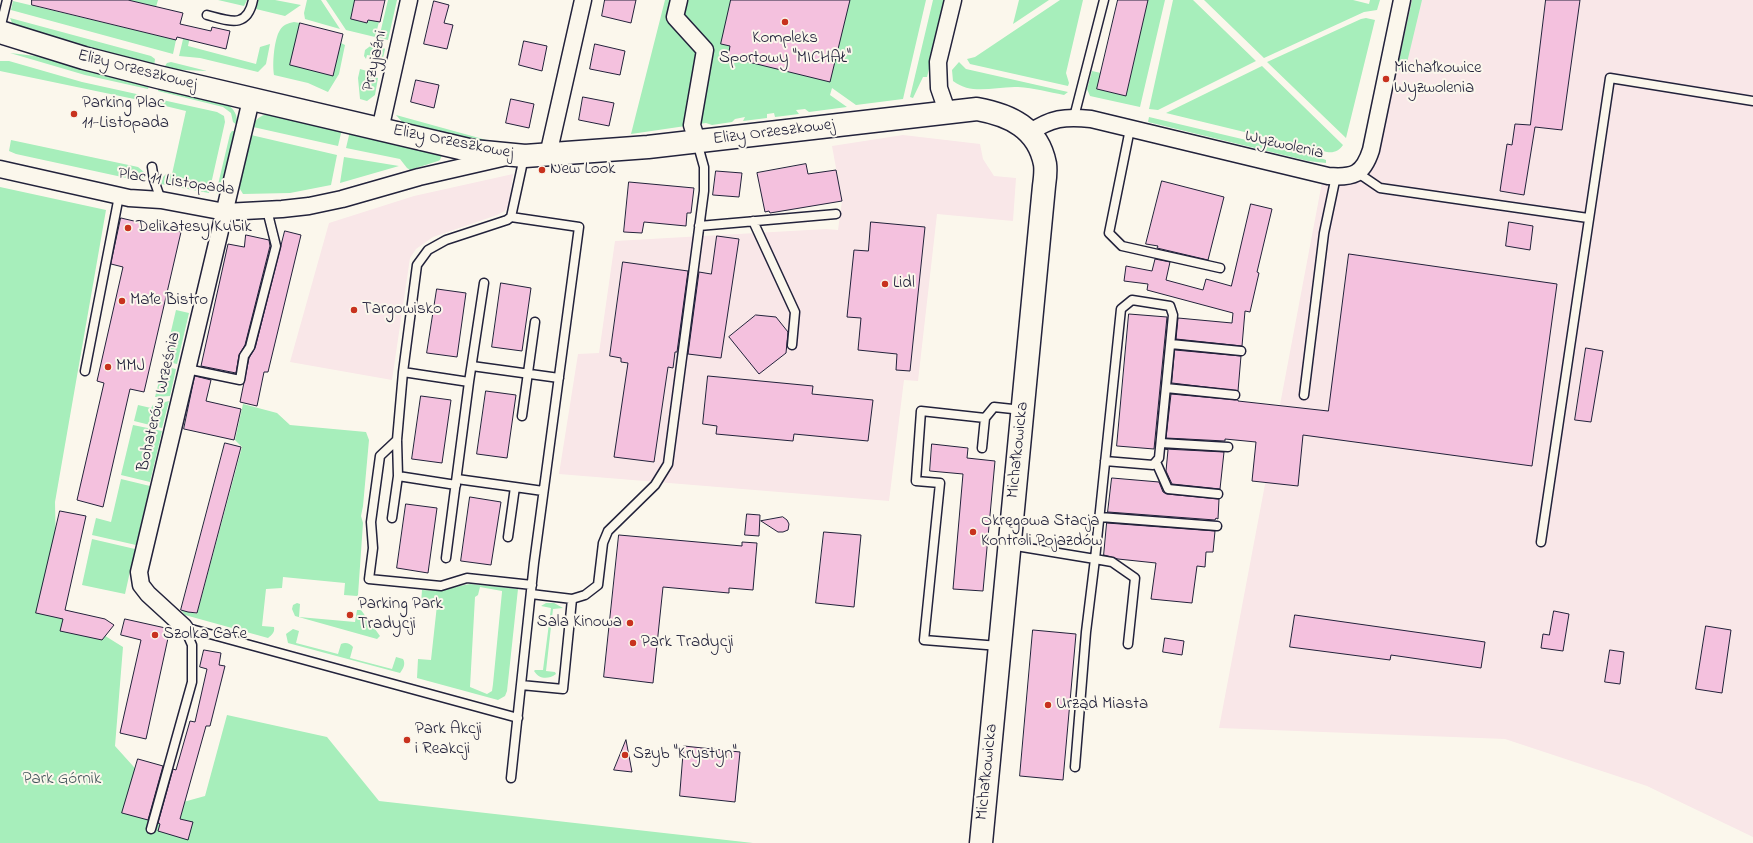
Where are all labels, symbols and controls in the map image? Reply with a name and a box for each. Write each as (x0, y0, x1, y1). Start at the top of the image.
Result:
marker: Kompleks Sportowy "MICHAŁ" (780, 17, 790, 27)
street label: Przyjaźni (359, 29, 393, 93)
place label: Kompleks Sportowy "MICHAŁ" (719, 29, 851, 69)
street label: Elizy Orzeszkowej (75, 46, 199, 96)
place label: Michałkowice Wyzwolenia (1394, 59, 1482, 99)
marker: Michałkowice Wyzwolenia (1381, 74, 1391, 84)
place label: Parking Plac 11-Listopada (82, 94, 169, 134)
marker: Parking Plac 11-Listopada (69, 109, 79, 119)
street label: Elizy Orzeszkowej (712, 115, 836, 151)
street label: Elizy Orzeszkowej (391, 121, 515, 165)
street label: Wyzwolenia (1243, 127, 1325, 165)
place label: New Look (550, 160, 615, 180)
street label: Plac 11 Listopada (116, 165, 236, 201)
marker: New Look (537, 165, 547, 175)
place label: Delikatesy Kubik (136, 218, 252, 238)
marker: Delikatesy Kubik (123, 223, 133, 233)
place label: Lidl (893, 274, 915, 294)
marker: Lidl (880, 279, 890, 289)
place label: Małe Bistro (130, 291, 208, 311)
marker: Małe Bistro (117, 296, 127, 306)
place label: Targowisko (362, 300, 442, 320)
marker: Targowisko (349, 305, 359, 315)
street label: Bohaterów Września (134, 330, 186, 474)
place label: MMJ (116, 357, 145, 377)
marker: MMJ (103, 362, 113, 372)
street label: Michałkowicka (1004, 401, 1034, 499)
place label: Okręgowa Stacja Kontroli Pojazdów (981, 512, 1103, 552)
marker: Okręgowa Stacja Kontroli Pojazdów (968, 527, 978, 537)
place label: Parking Park Tradycji (358, 595, 443, 635)
marker: Parking Park Tradycji (345, 610, 355, 620)
place label: Sala Kinowa (537, 613, 622, 633)
marker: Sala Kinowa (625, 618, 635, 628)
place label: Szolka Cafe (163, 625, 247, 645)
marker: Szolka Cafe (150, 630, 160, 640)
place label: Park Tradycji (641, 633, 734, 653)
marker: Park Tradycji (628, 638, 638, 648)
place label: Urząd Miasta (1056, 695, 1148, 715)
marker: Urząd Miasta (1043, 700, 1053, 710)
place label: Park Akcji i Reakcji (415, 720, 482, 760)
street label: Michałkowicka (973, 723, 1003, 821)
marker: Park Akcji i Reakcji (402, 735, 412, 745)
place label: Szyb "Krystyn" (633, 745, 737, 765)
marker: Szyb "Krystyn" (620, 750, 630, 760)
park label: Park Górnik (23, 770, 101, 790)

